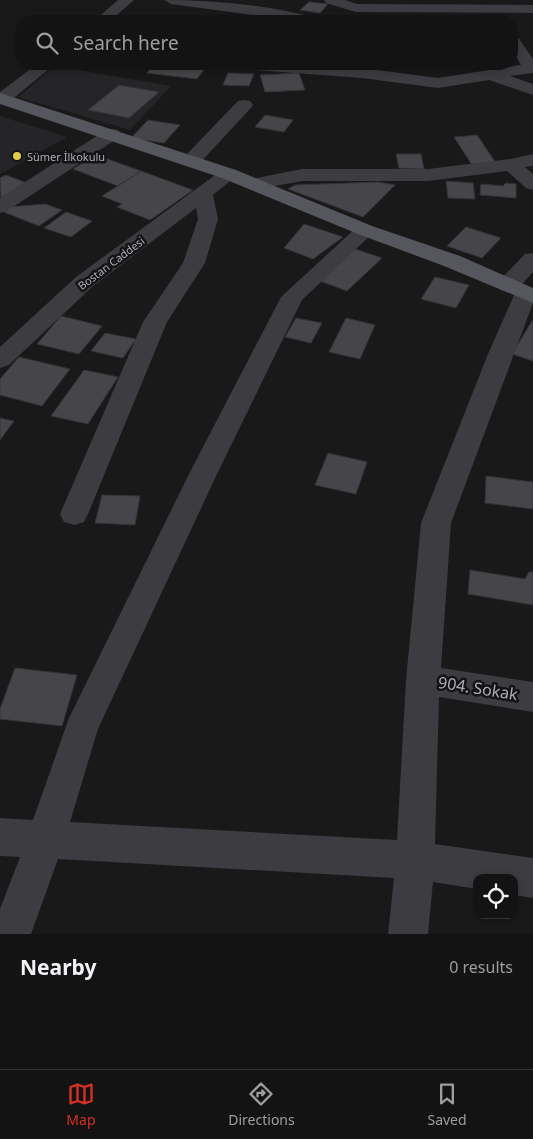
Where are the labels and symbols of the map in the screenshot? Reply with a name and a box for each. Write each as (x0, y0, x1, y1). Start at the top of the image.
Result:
place label: Sümer İlkokulu (27, 149, 105, 164)
marker: Sümer İlkokulu (11, 150, 23, 162)
street label: Bostan Caddesi (75, 233, 147, 293)
street label: 904. Sokak (437, 671, 520, 705)

